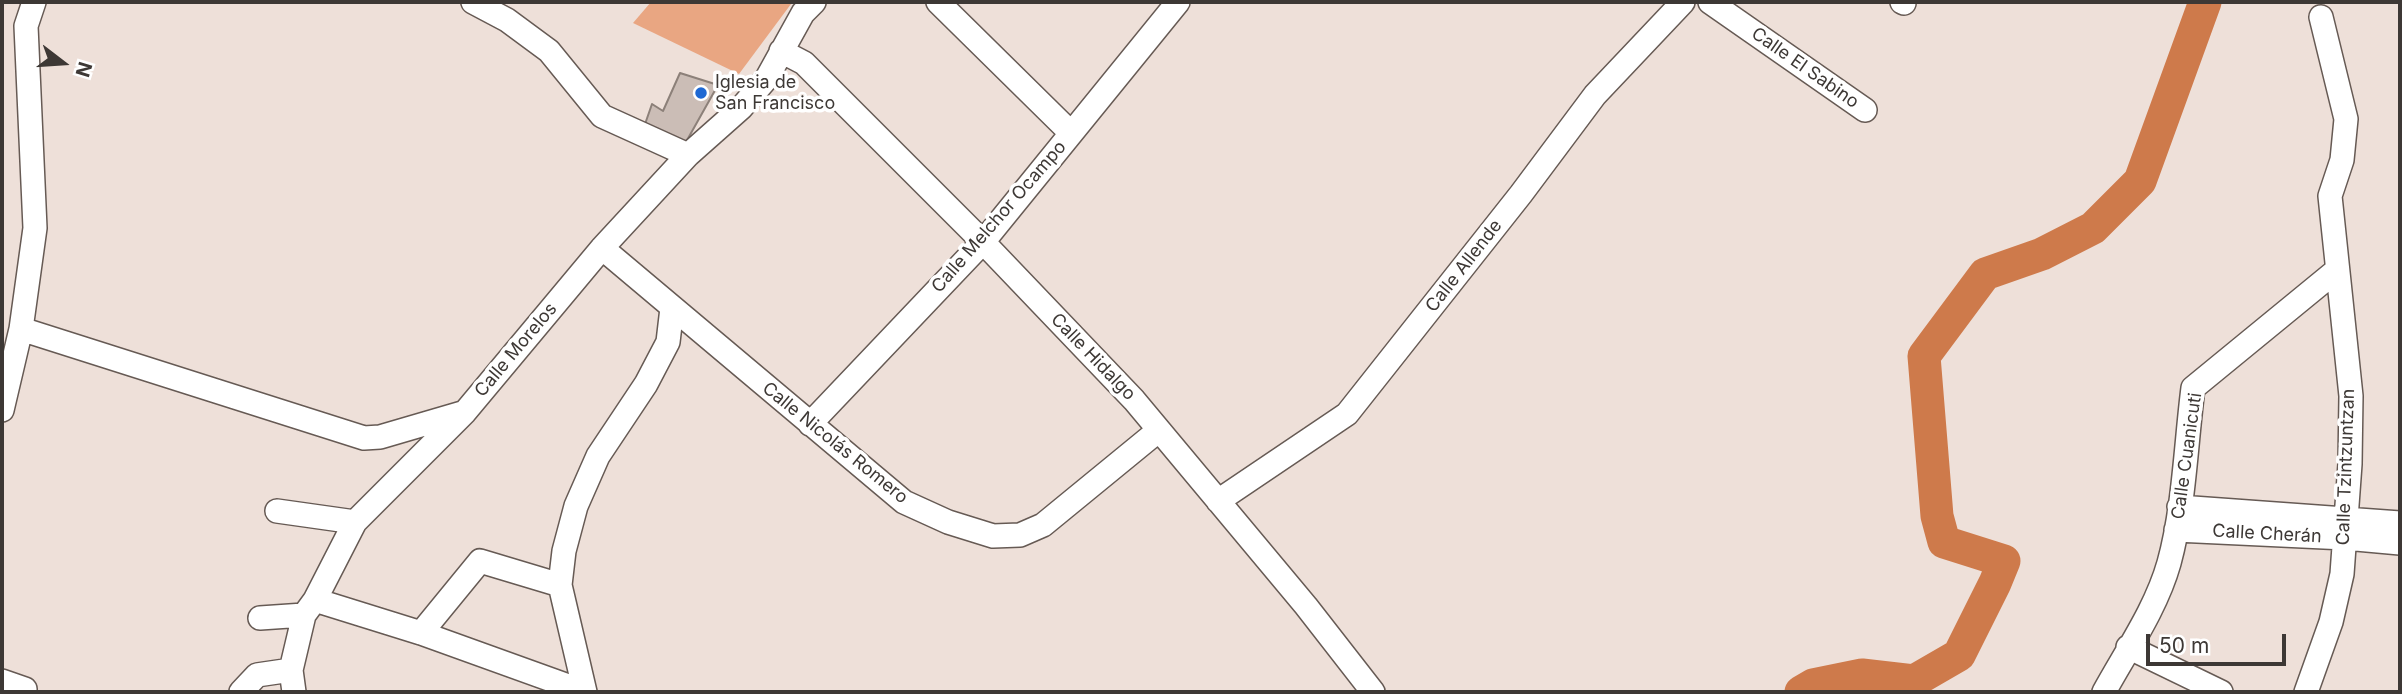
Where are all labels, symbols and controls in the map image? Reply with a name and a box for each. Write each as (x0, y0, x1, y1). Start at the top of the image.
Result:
street label: Calle El Sabino (1747, 23, 1863, 113)
north arrow (28, 28, 98, 98)
text: N (70, 59, 97, 80)
place label: Iglesia de San Francisco (715, 72, 835, 114)
marker: Iglesia de San Francisco (693, 85, 709, 101)
street label: Calle Melchor Ocampo (927, 137, 1071, 297)
street label: Calle Allende (1421, 215, 1507, 317)
street label: Calle Morelos (470, 299, 562, 401)
street label: Calle Hidalgo (1046, 309, 1140, 405)
street label: Calle Nicolás Romero (758, 378, 912, 508)
street label: Calle Tzintzuntzan (2332, 388, 2360, 546)
street label: Calle Cuanicuti (2167, 391, 2207, 521)
street label: Calle Cherán (2212, 520, 2322, 548)
scale bar (2150, 620, 2290, 664)
text: 50 m (2159, 633, 2209, 658)

